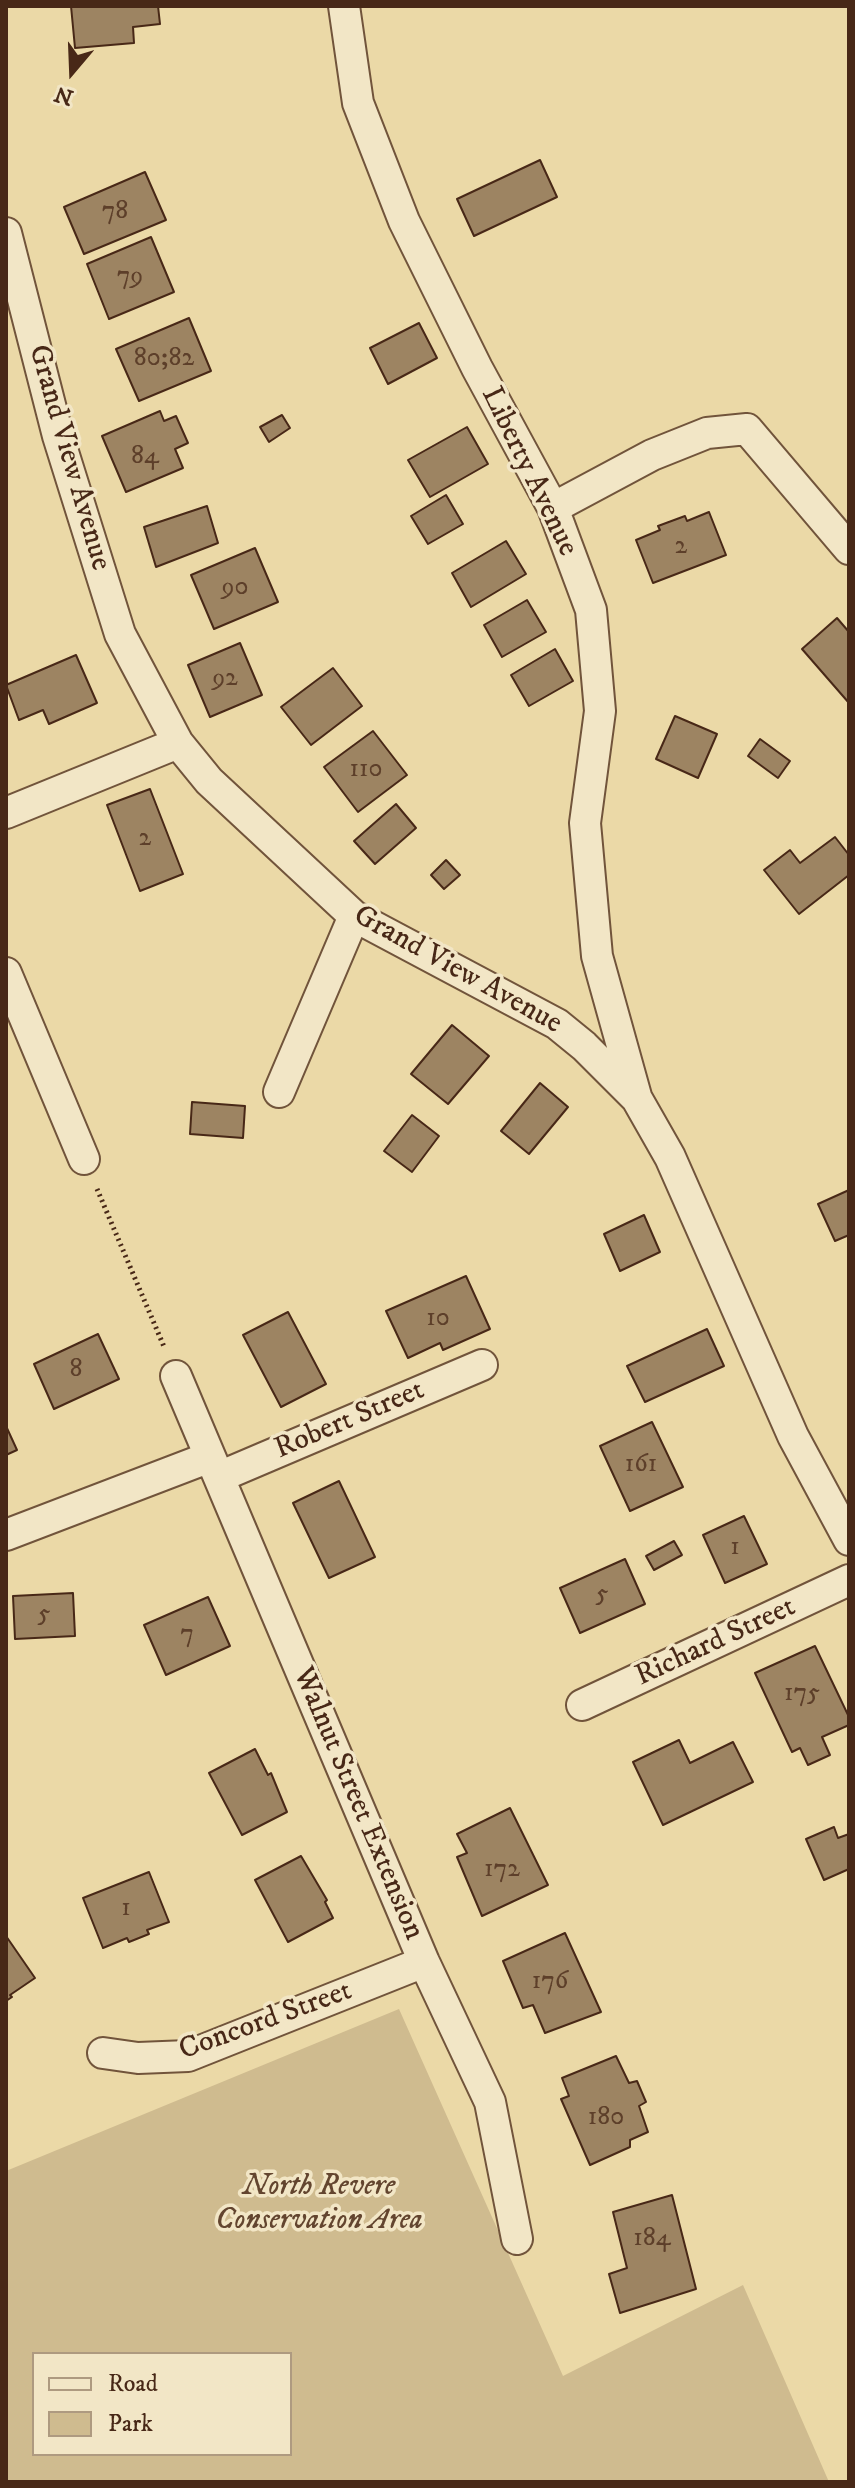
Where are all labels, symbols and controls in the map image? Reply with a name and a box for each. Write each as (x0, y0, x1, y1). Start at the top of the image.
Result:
north arrow (32, 32, 112, 112)
text: N (51, 79, 77, 111)
house number: 78 (102, 197, 128, 229)
house number: 79 (117, 262, 143, 294)
street label: Grand View Avenue (19, 341, 117, 575)
house number: 80;82 (134, 344, 194, 376)
street label: Liberty Avenue (472, 382, 584, 562)
house number: 84 (131, 442, 159, 474)
house number: 2 (675, 532, 687, 564)
house number: 90 (222, 573, 248, 605)
house number: 92 (212, 664, 238, 696)
house number: 110 (350, 755, 382, 787)
house number: 2 (139, 824, 151, 856)
street label: Grand View Avenue (346, 899, 568, 1043)
house number: 10 (426, 1304, 450, 1336)
house number: 8 (69, 1355, 83, 1387)
street label: Robert Street (270, 1373, 430, 1469)
house number: 161 (625, 1450, 657, 1482)
house number: 1 (730, 1533, 740, 1565)
house number: 5 (596, 1580, 608, 1612)
street label: Richard Street (630, 1590, 802, 1696)
house number: 5 (38, 1600, 50, 1632)
house number: 7 (180, 1620, 194, 1652)
street label: Walnut Street Extension (283, 1662, 431, 1946)
house number: 175 (784, 1679, 820, 1711)
house number: 172 (484, 1855, 520, 1887)
house number: 1 (121, 1894, 131, 1926)
house number: 176 (532, 1967, 568, 1999)
street label: Concord Street (175, 1974, 357, 2070)
house number: 180 (588, 2103, 624, 2135)
park label: North Revere Conservation Area (215, 2170, 423, 2240)
house number: 184 (633, 2224, 671, 2256)
legend (32, 2352, 292, 2456)
text: Road (108, 2369, 158, 2399)
text: Park (108, 2409, 153, 2439)

